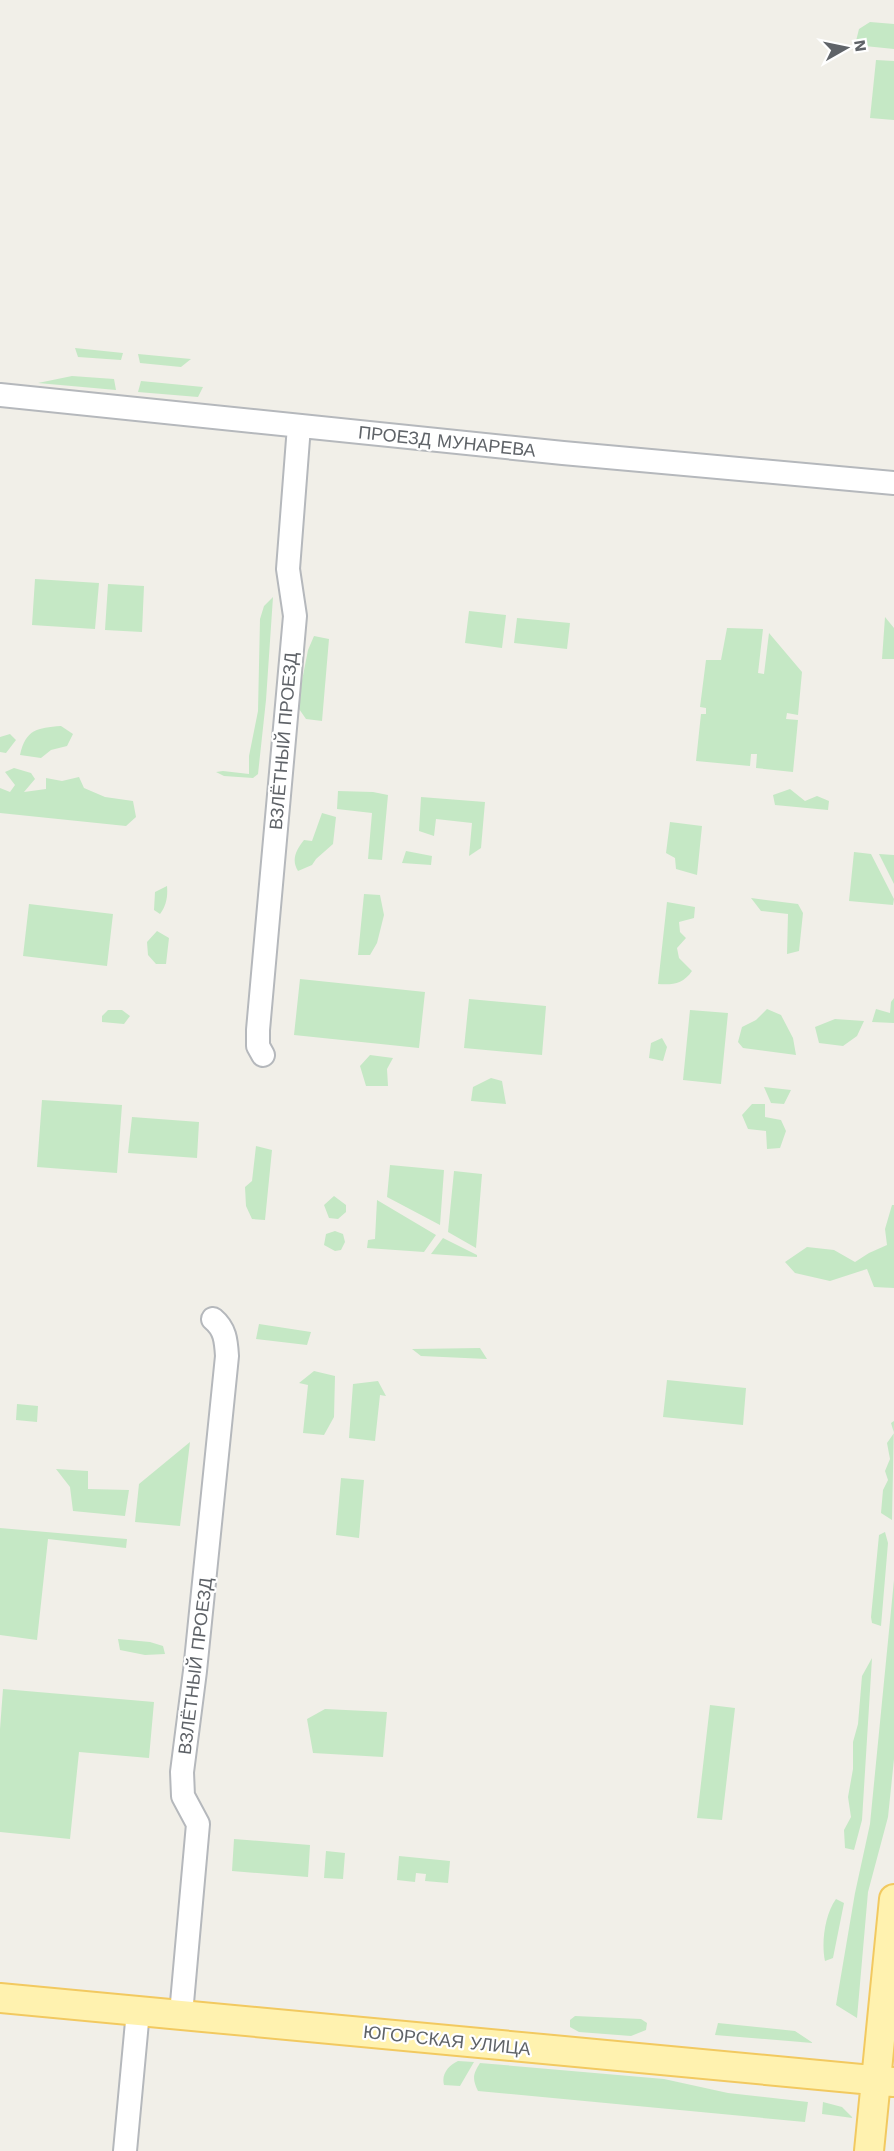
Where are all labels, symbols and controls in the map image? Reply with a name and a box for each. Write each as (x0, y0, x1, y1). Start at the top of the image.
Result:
north arrow (816, 18, 876, 78)
text: N (850, 38, 871, 53)
street label: ПРОЕЗД МУНАРЕВА (357, 421, 537, 461)
street label: ВЗЛЁТНЫЙ ПРОЕЗД (265, 651, 301, 831)
street label: ВЗЛЁТНЫЙ ПРОЕЗД (174, 1576, 216, 1756)
street label: ЮГОРСКАЯ УЛИЦА (362, 2021, 532, 2059)

